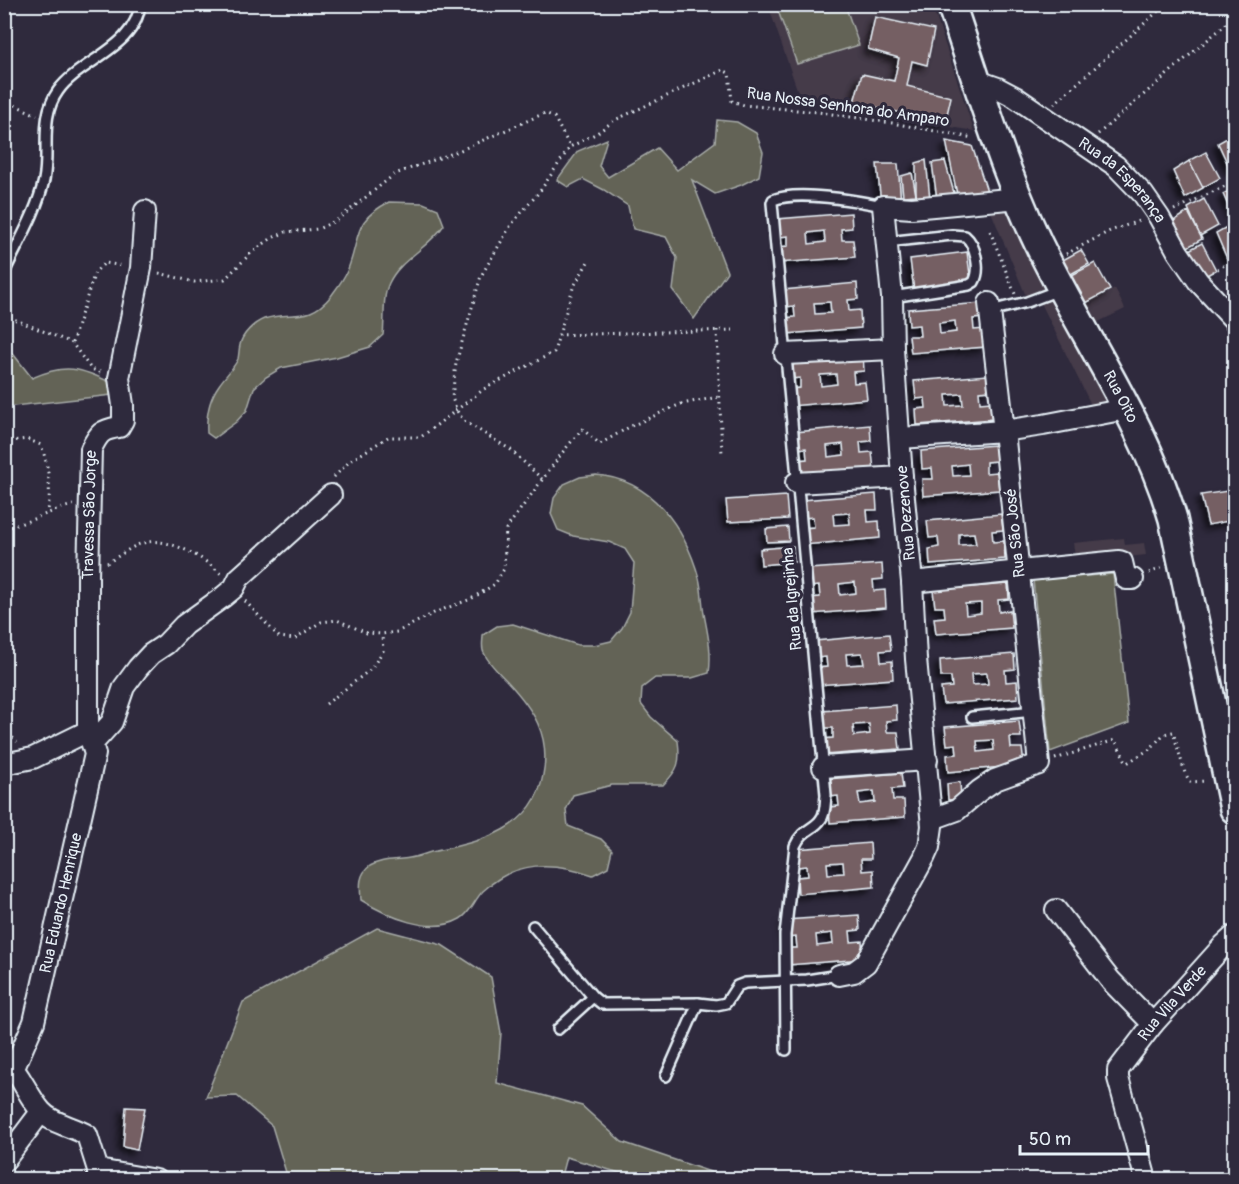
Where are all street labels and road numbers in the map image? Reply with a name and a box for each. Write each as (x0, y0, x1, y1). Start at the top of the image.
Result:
street label: Rua Nossa Senhora do Amparo (745, 83, 951, 131)
street label: Rua da Esperança (1074, 133, 1170, 226)
street label: Rua Oito (1099, 367, 1143, 427)
street label: Travessa São Jorge (78, 450, 101, 580)
street label: Rua Dezenove (892, 465, 920, 561)
street label: Rua São José (1000, 487, 1030, 579)
street label: Rua da Igrejinha (778, 547, 806, 651)
street label: Rua Eduardo Henrique (35, 831, 87, 975)
street label: Rua Vila Verde (1134, 961, 1211, 1045)

